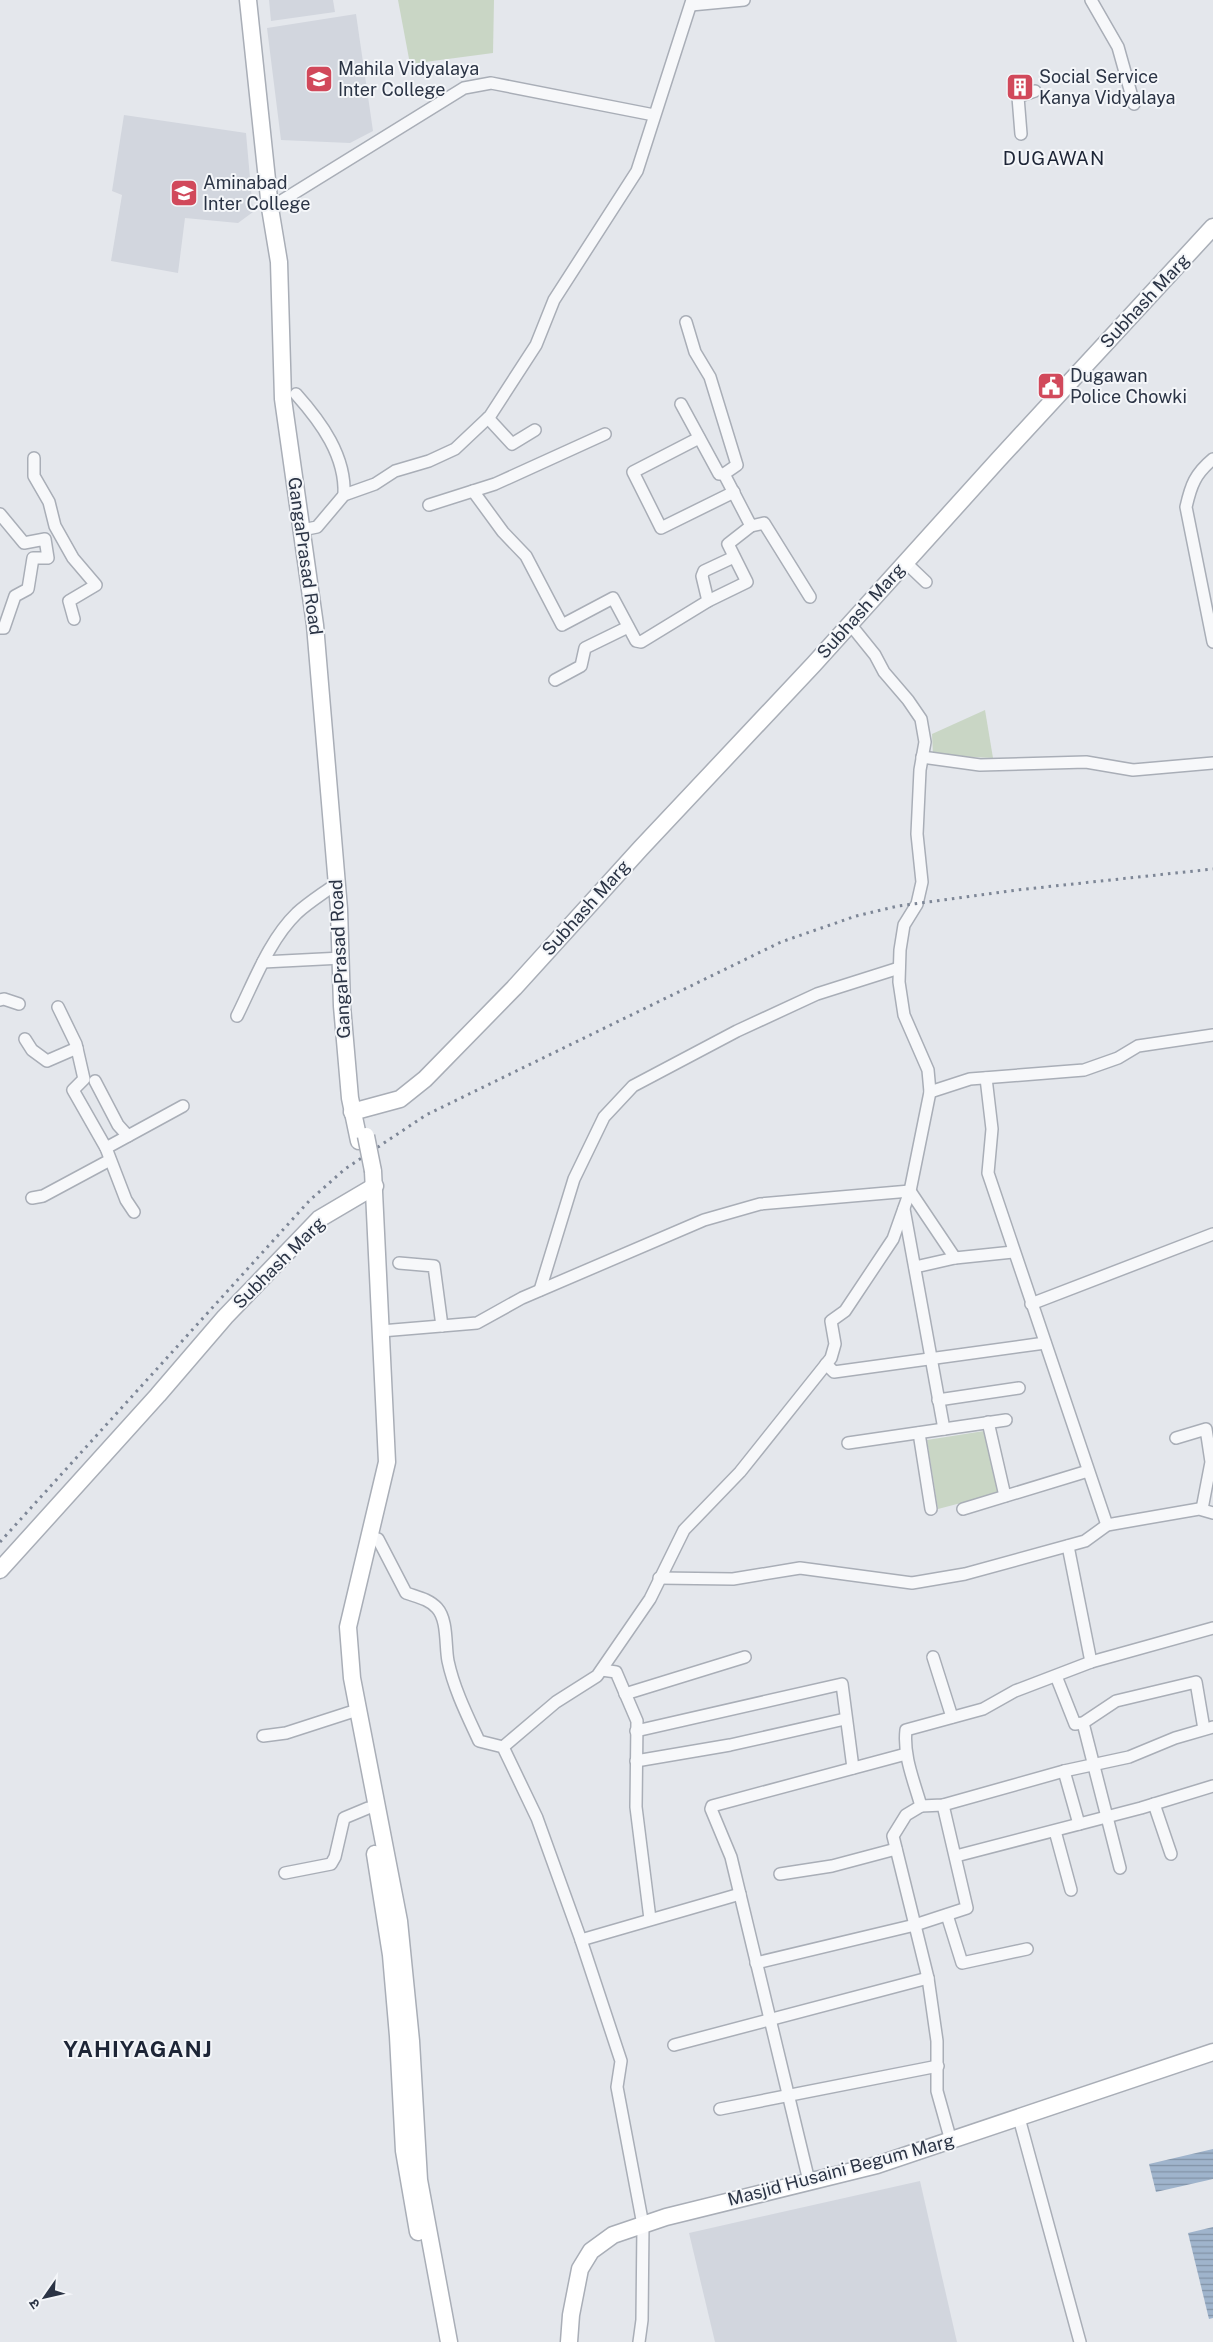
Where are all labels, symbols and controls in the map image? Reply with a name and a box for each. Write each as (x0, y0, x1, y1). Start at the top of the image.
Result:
place label: Mahila Vidyalaya Inter College (338, 58, 479, 100)
school or university icon: Mahila Vidyalaya Inter College (304, 64, 334, 94)
place label: Social Service Kanya Vidyalaya (1039, 66, 1176, 108)
building icon: Social Service Kanya Vidyalaya (1005, 72, 1035, 102)
district label: DUGAWAN (1003, 147, 1105, 169)
place label: Aminabad Inter College (203, 172, 310, 214)
school or university icon: Aminabad Inter College (169, 178, 199, 208)
street label: Subhash Marg (1096, 249, 1194, 352)
place label: Dugawan Police Chowki (1070, 365, 1187, 407)
public building icon: Dugawan Police Chowki (1036, 371, 1066, 401)
street label: GangaPrasad Road (284, 476, 327, 636)
street label: Subhash Marg (812, 559, 909, 663)
street label: Subhash Marg (537, 856, 634, 960)
street label: GangaPrasad Road (325, 879, 354, 1039)
street label: Subhash Marg (228, 1212, 329, 1313)
district label: YAHIYAGANJ (63, 2036, 213, 2062)
street label: Masjid Husaini Begum Marg (725, 2129, 957, 2210)
north arrow (20, 2272, 70, 2322)
text: उ (25, 2296, 43, 2312)

